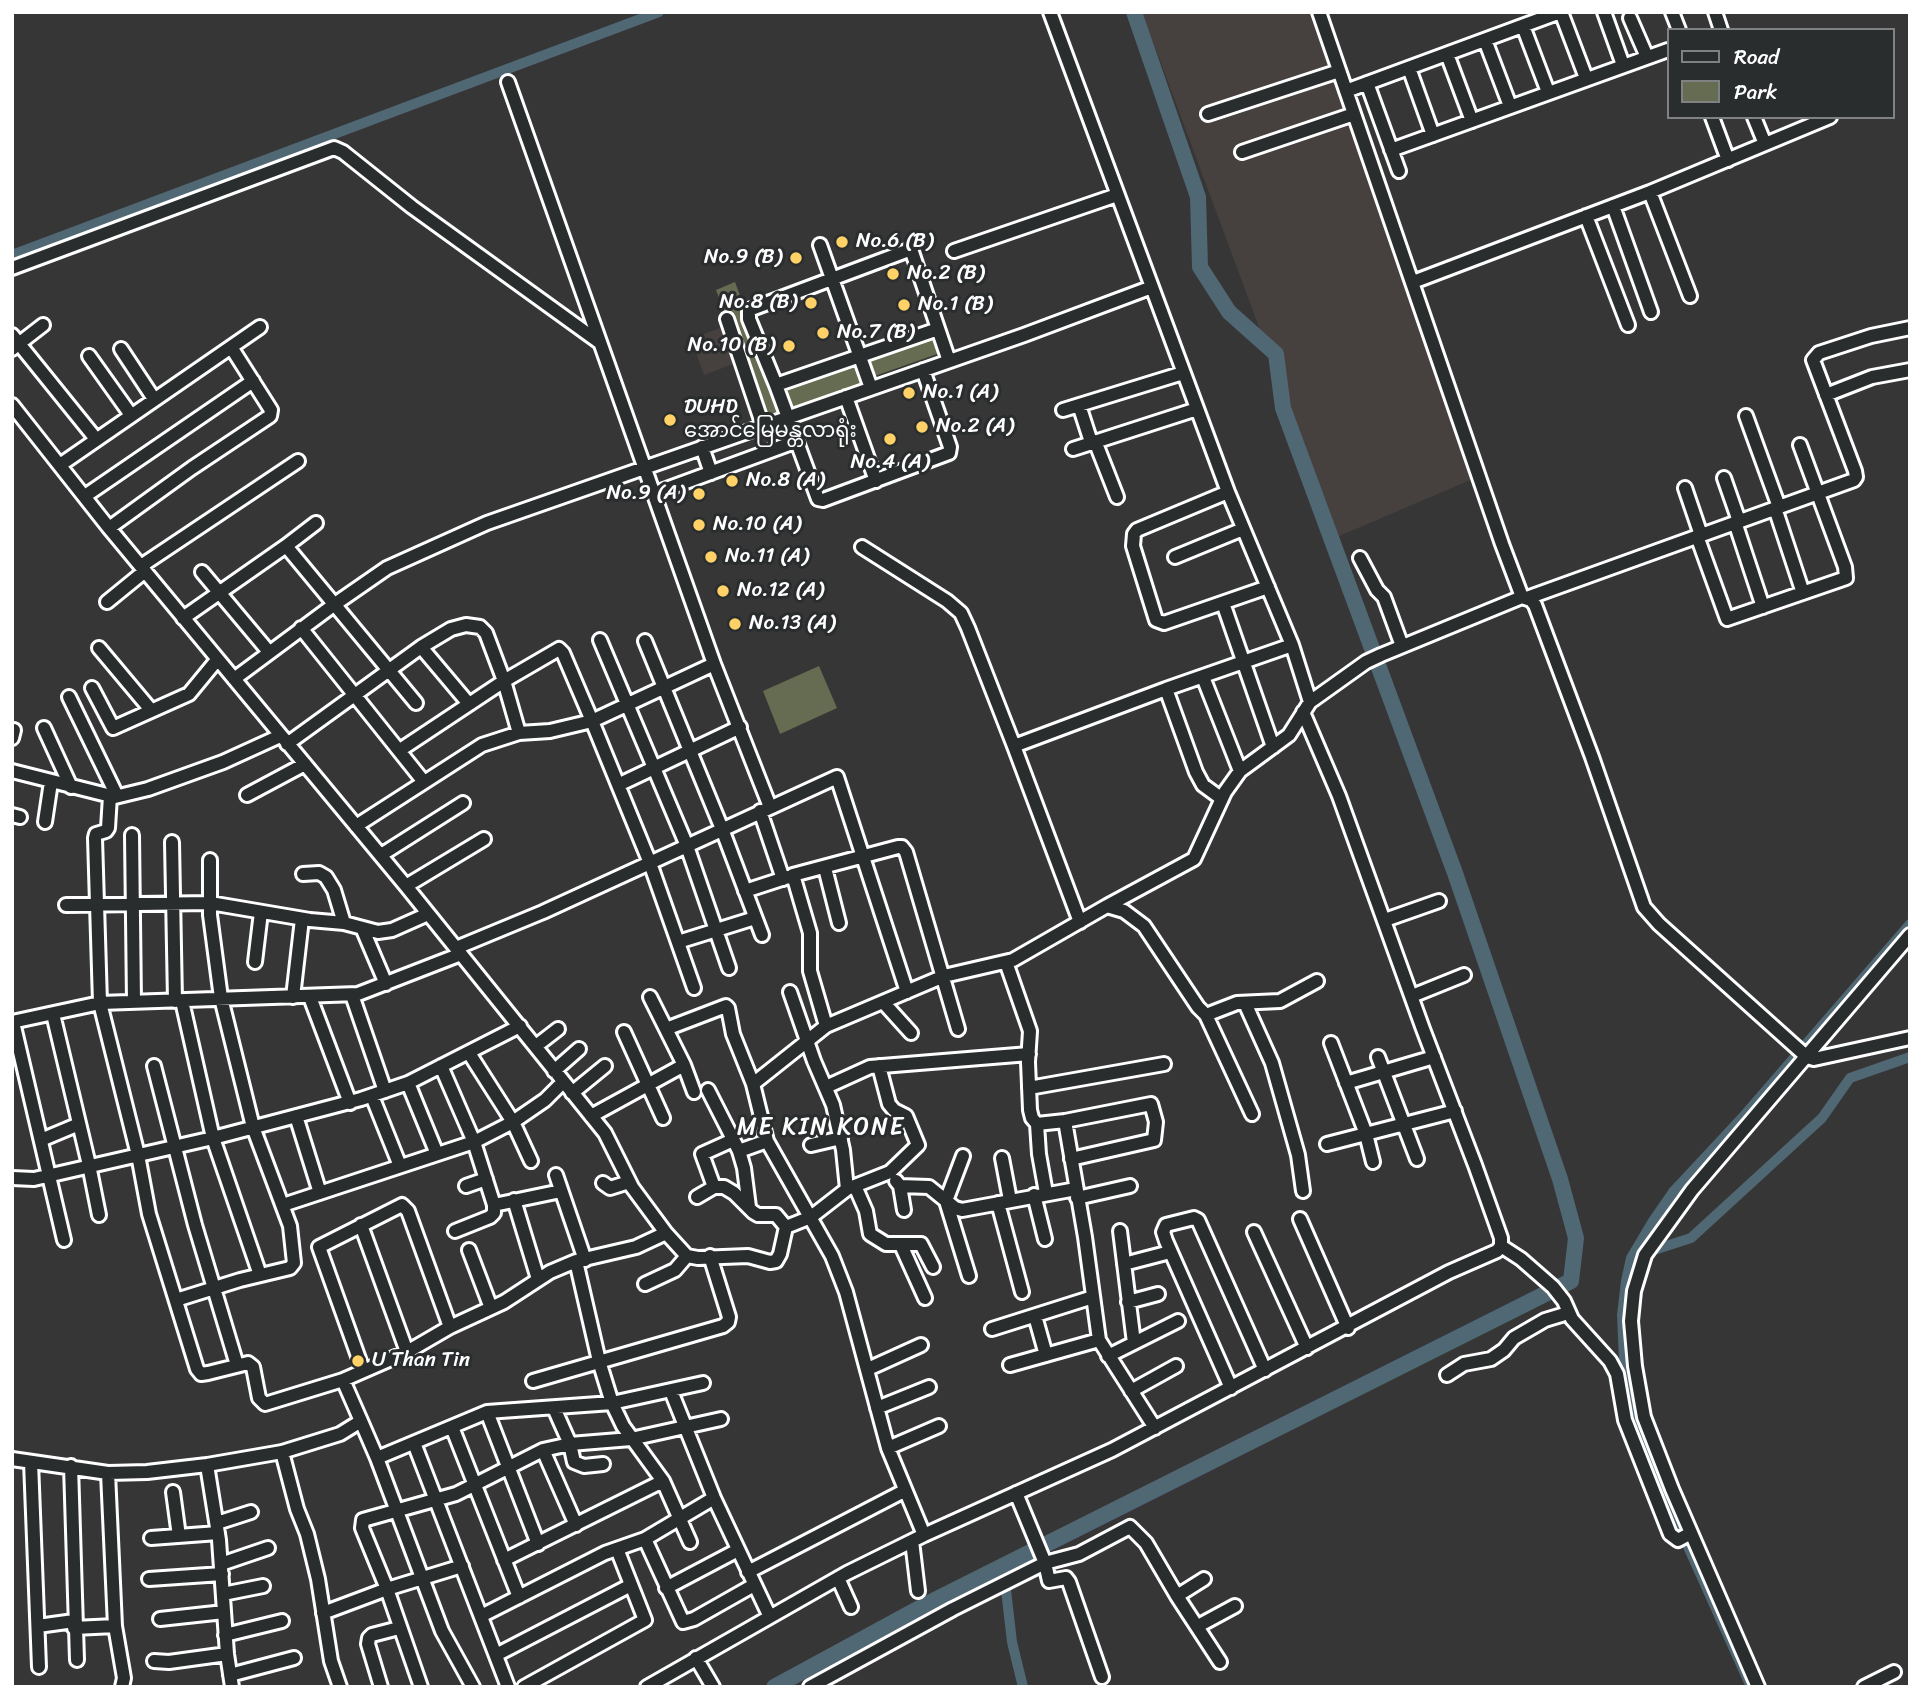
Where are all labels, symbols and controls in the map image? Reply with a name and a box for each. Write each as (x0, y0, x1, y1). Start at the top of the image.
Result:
legend (1666, 28, 1894, 119)
text: Road (1734, 38, 1779, 76)
text: Park (1734, 73, 1777, 111)
place label: No.6 (B) (856, 229, 933, 255)
marker: No.6 (B) (834, 234, 850, 250)
place label: No.9 (B) (704, 245, 782, 271)
marker: No.9 (B) (788, 250, 804, 266)
place label: No.2 (B) (907, 261, 984, 287)
marker: No.2 (B) (885, 266, 901, 282)
place label: No.8 (B) (719, 290, 797, 316)
place label: No.1 (B) (918, 292, 992, 318)
marker: No.8 (B) (803, 295, 819, 311)
marker: No.1 (B) (896, 297, 912, 313)
place label: No.7 (B) (837, 320, 914, 346)
marker: No.7 (B) (815, 325, 831, 341)
place label: No.10 (B) (688, 333, 775, 359)
marker: No.10 (B) (781, 338, 797, 354)
place label: No.1 (A) (923, 380, 998, 406)
marker: No.1 (A) (901, 385, 917, 401)
place label: DUHD အောင်မြေမန္တလာရုံး (684, 395, 857, 445)
marker: DUHD အောင်မြေမန္တလာရုံး (662, 412, 678, 428)
place label: No.2 (A) (936, 414, 1014, 440)
marker: No.2 (A) (914, 419, 930, 435)
marker: No.4 (A) (882, 431, 898, 447)
place label: No.4 (A) (851, 450, 929, 476)
place label: No.8 (A) (746, 468, 824, 494)
marker: No.8 (A) (724, 473, 740, 489)
place label: No.9 (A) (606, 481, 685, 507)
marker: No.9 (A) (691, 486, 707, 502)
place label: No.10 (A) (713, 512, 801, 538)
marker: No.10 (A) (691, 517, 707, 533)
place label: No.11 (A) (725, 544, 809, 570)
marker: No.11 (A) (703, 549, 719, 565)
place label: No.12 (A) (737, 578, 824, 604)
marker: No.12 (A) (715, 583, 731, 599)
place label: No.13 (A) (749, 611, 835, 637)
marker: No.13 (A) (727, 616, 743, 632)
district label: ME KIN KONE (738, 1114, 904, 1142)
place label: U Than Tin (372, 1348, 470, 1374)
marker: U Than Tin (350, 1353, 366, 1369)

